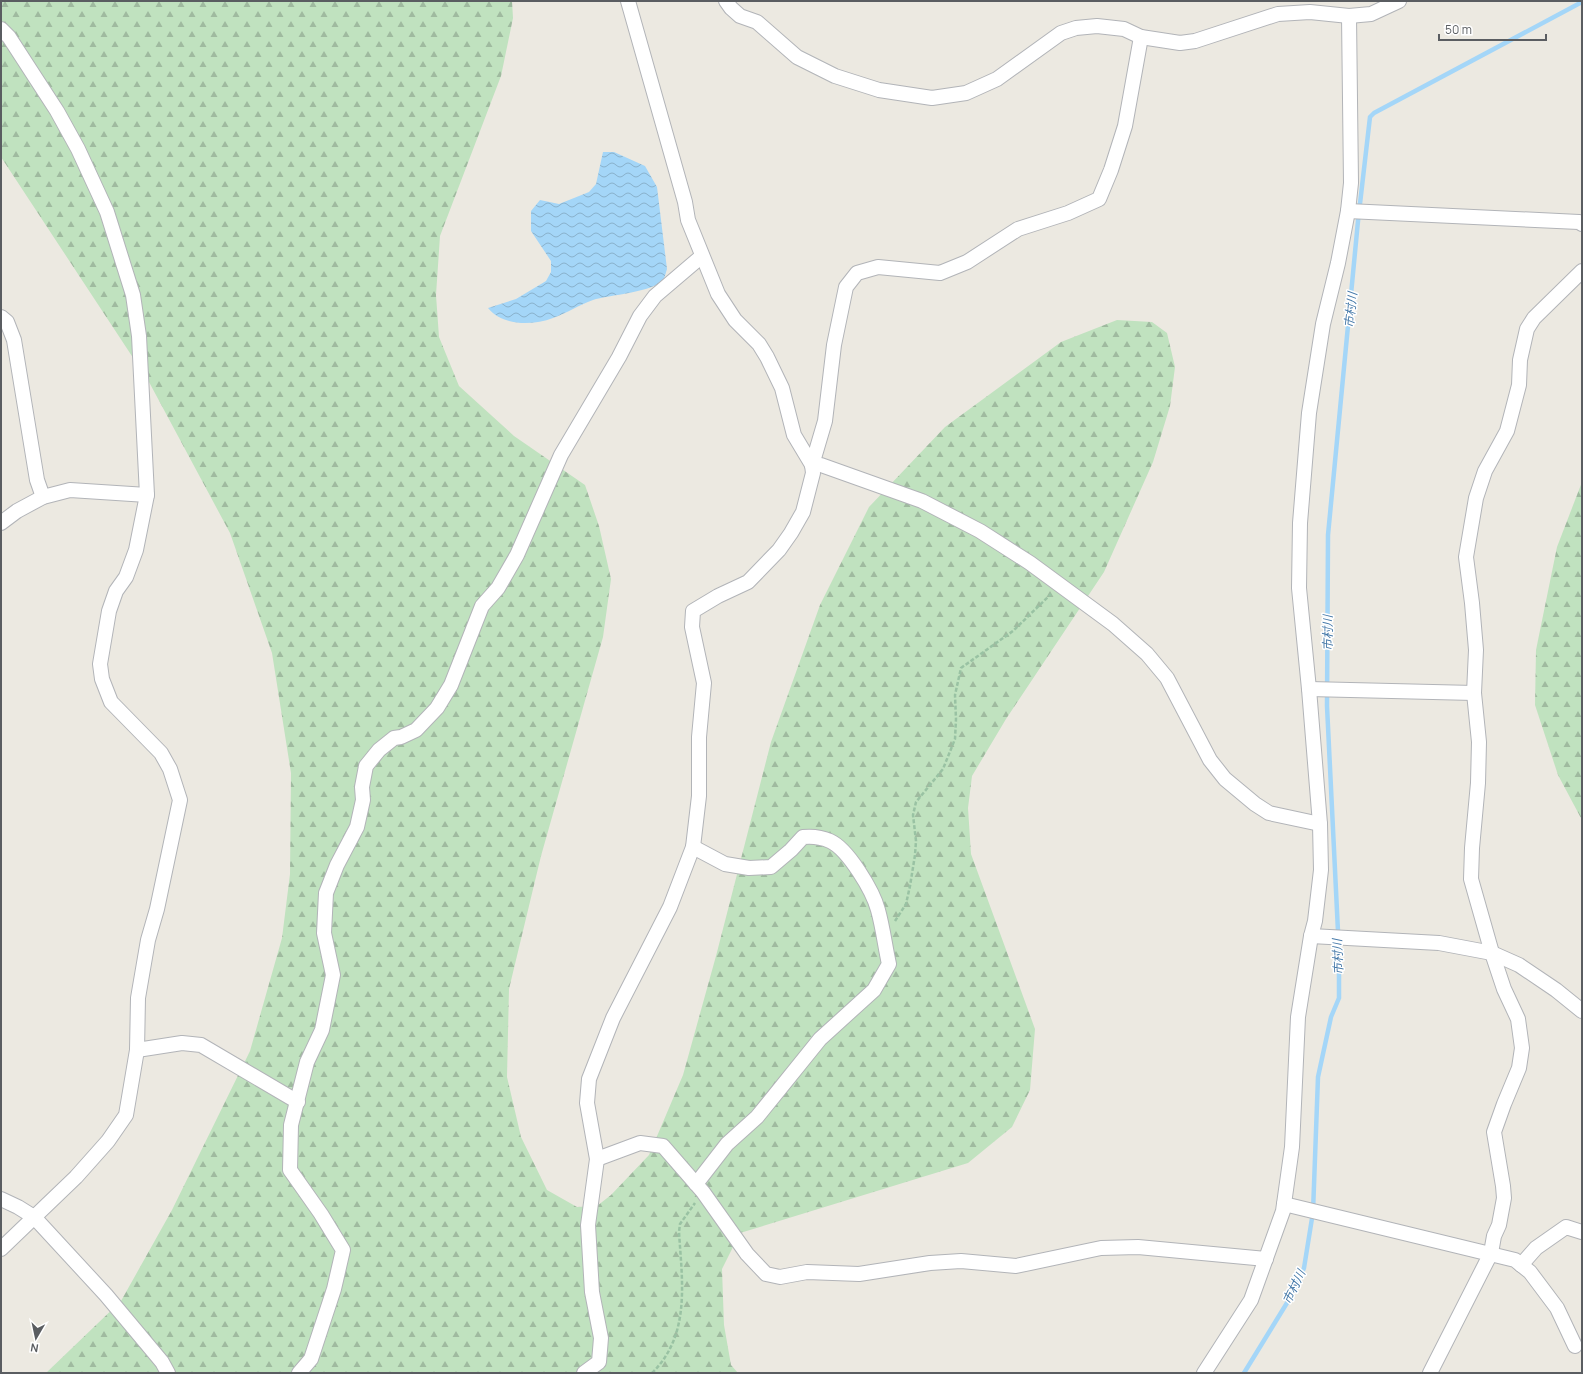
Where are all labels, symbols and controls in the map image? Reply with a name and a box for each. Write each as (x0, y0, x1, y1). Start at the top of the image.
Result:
scale bar (1439, 16, 1546, 42)
text: 50 m (1445, 21, 1472, 38)
water label: 市村川 (1340, 289, 1361, 329)
water label: 市村川 (1319, 613, 1336, 651)
water label: 市村川 (1328, 937, 1347, 975)
water label: 市村川 (1278, 1265, 1310, 1307)
north arrow (16, 1318, 56, 1358)
text: N (29, 1340, 39, 1356)

